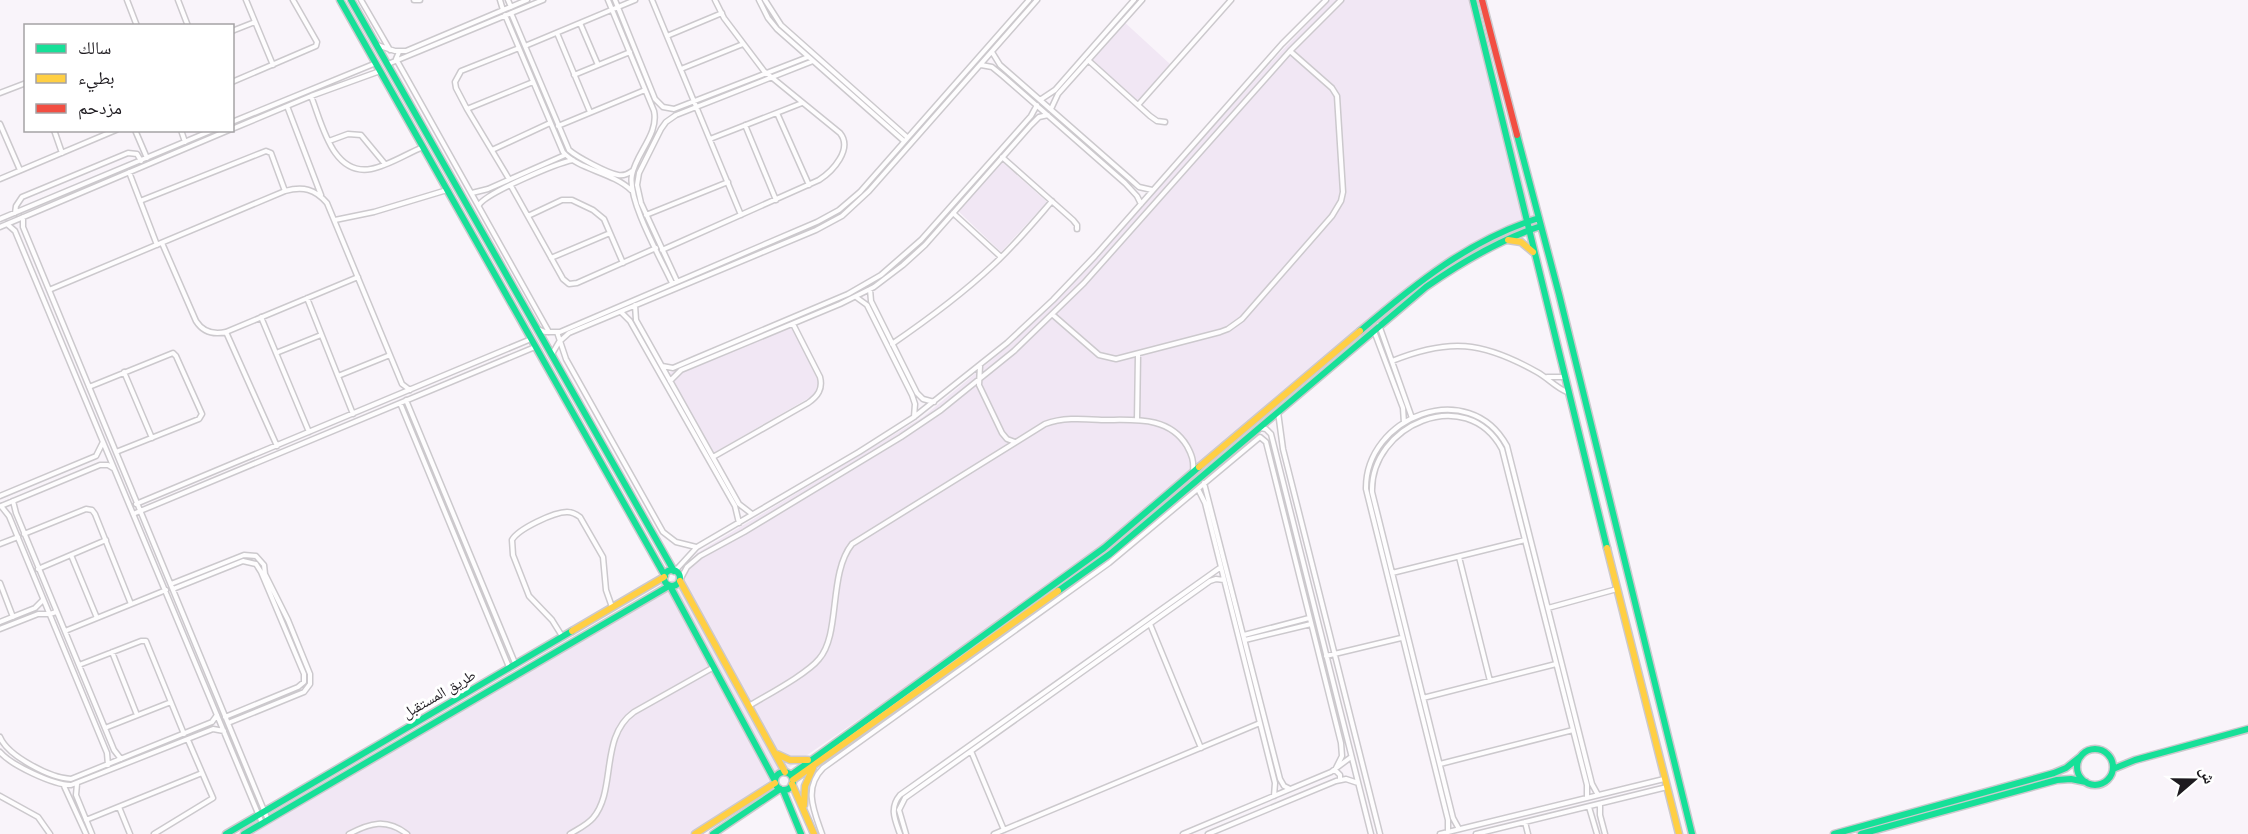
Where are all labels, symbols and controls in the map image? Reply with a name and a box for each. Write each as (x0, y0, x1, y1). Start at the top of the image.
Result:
legend (24, 24, 234, 132)
text: سالك (78, 37, 111, 59)
text: بطيء (78, 67, 115, 93)
text: مزدحم (78, 97, 122, 120)
street label: طريق المستقبل (399, 666, 479, 723)
north arrow (2164, 750, 2224, 810)
text: ش (2196, 764, 2219, 786)

